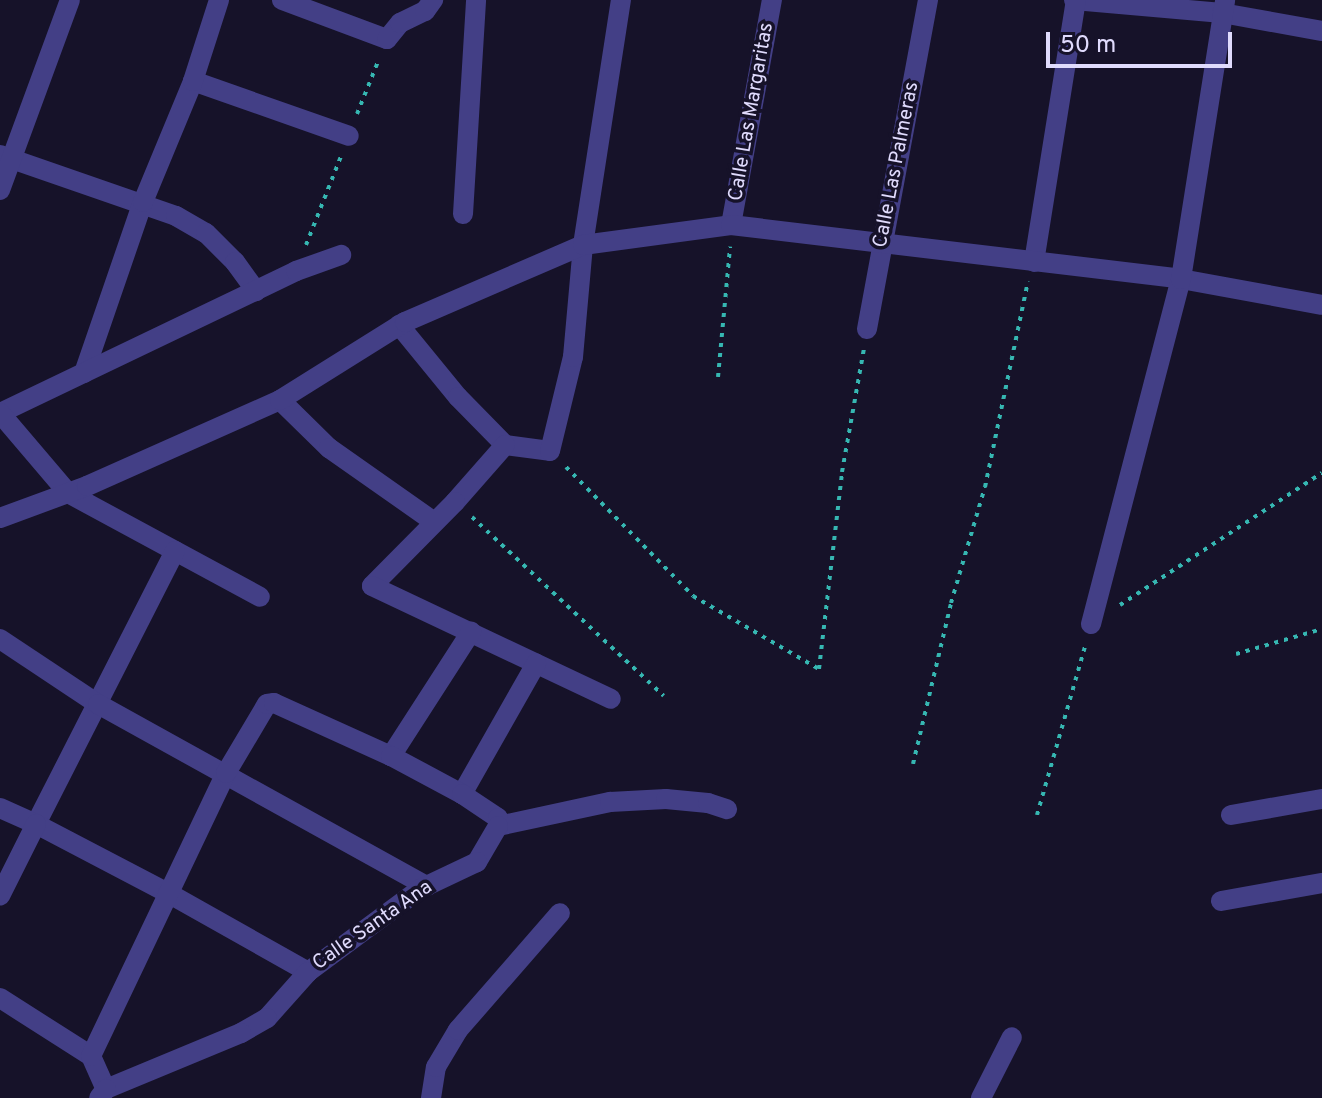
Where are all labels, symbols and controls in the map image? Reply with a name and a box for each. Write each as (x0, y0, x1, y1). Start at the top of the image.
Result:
scale bar (1050, 16, 1236, 66)
street label: Calle Las Margaritas (724, 21, 780, 203)
text: 50 m (1060, 31, 1116, 61)
street label: Calle Las Palmeras (869, 80, 925, 250)
street label: Calle Santa Ana (308, 876, 438, 976)

